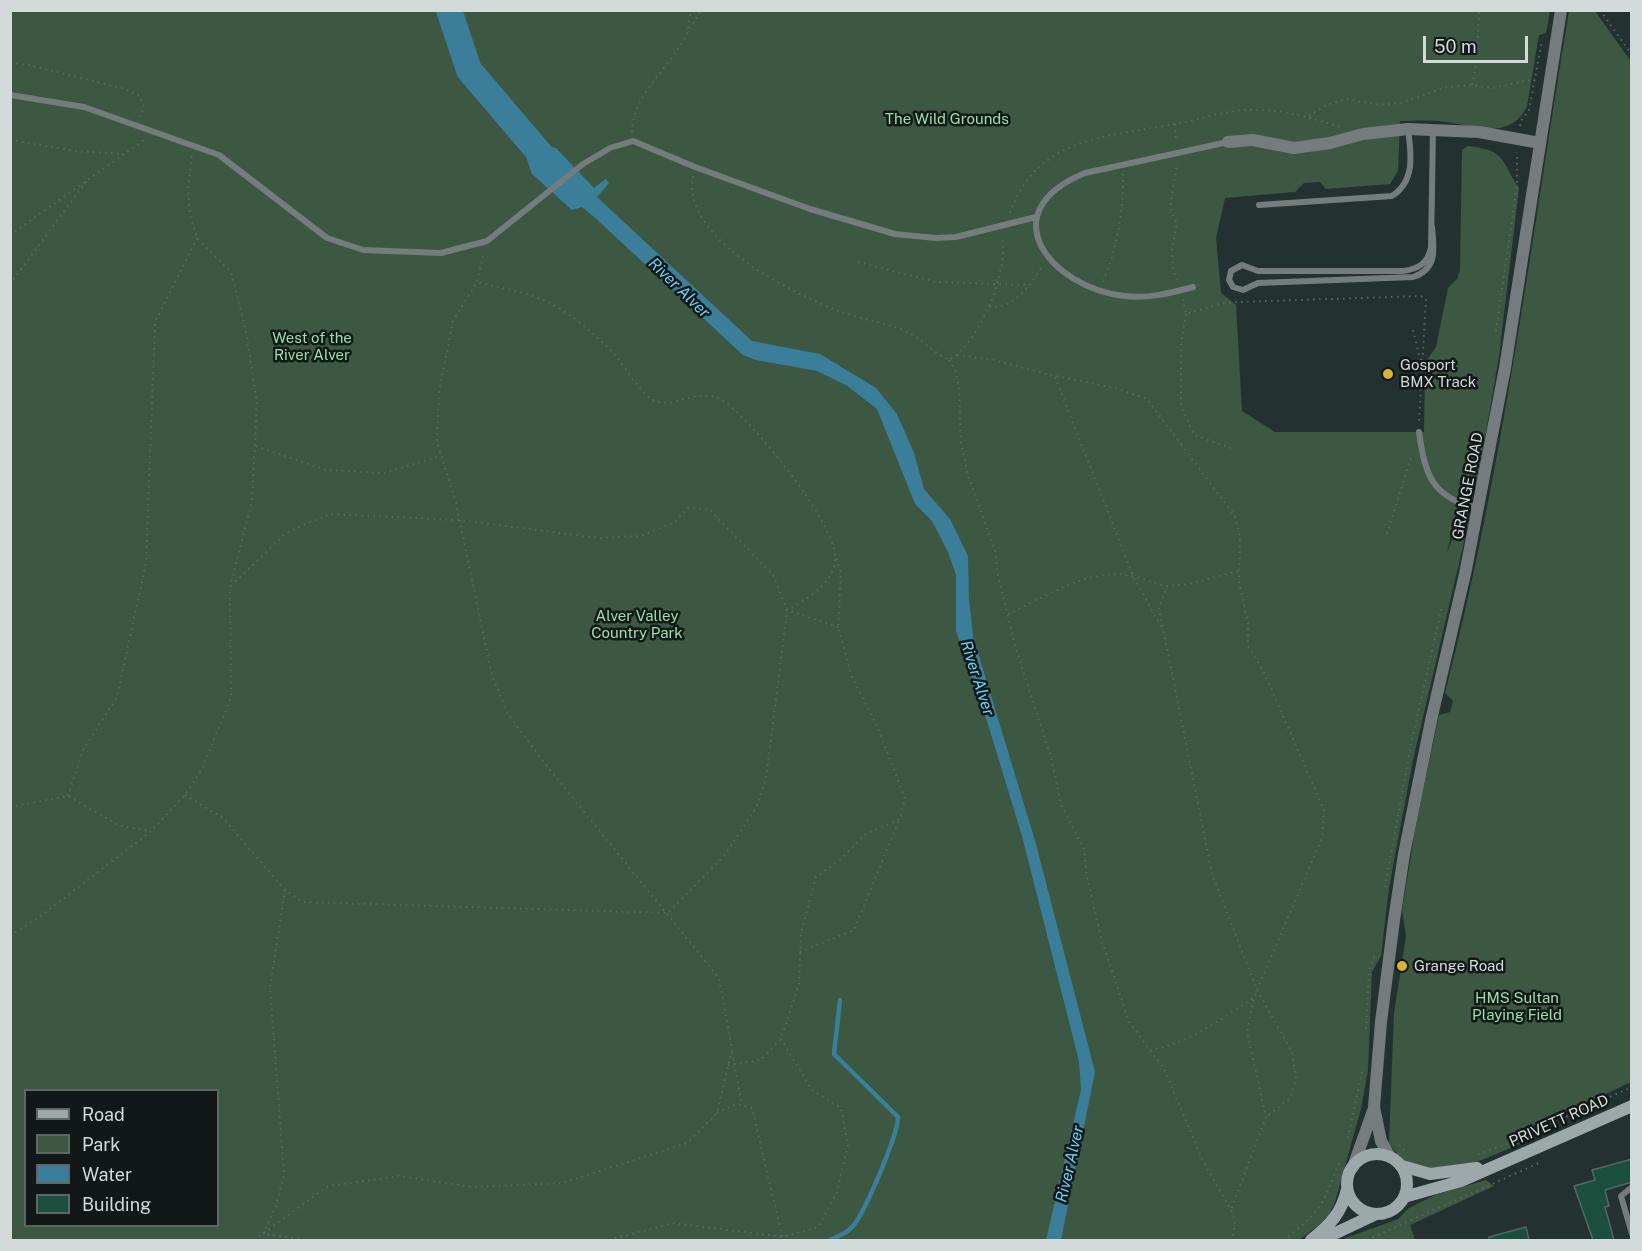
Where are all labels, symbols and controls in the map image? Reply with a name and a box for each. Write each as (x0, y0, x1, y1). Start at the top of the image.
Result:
scale bar (1426, 24, 1531, 62)
text: 50 m (1434, 36, 1477, 57)
park label: The Wild Grounds (885, 110, 1009, 128)
water label: River Alver (644, 254, 714, 322)
park label: West of the River Alver (272, 329, 352, 364)
place label: Gosport BMX Track (1400, 356, 1476, 391)
marker: Gosport BMX Track (1381, 367, 1395, 381)
street label: GRANGE ROAD (1449, 431, 1487, 541)
park label: Alver Valley Country Park (591, 607, 683, 642)
water label: River Alver (956, 638, 998, 718)
place label: Grange Road (1414, 957, 1504, 975)
marker: Grange Road (1395, 959, 1409, 973)
park label: HMS Sultan Playing Field (1472, 989, 1562, 1024)
legend (24, 1089, 219, 1227)
street label: PRIVETT ROAD (1506, 1091, 1612, 1151)
text: Road (82, 1104, 125, 1125)
water label: River Alver (1052, 1124, 1088, 1204)
text: Park (82, 1134, 120, 1155)
text: Water (82, 1164, 132, 1185)
text: Building (82, 1194, 151, 1215)

